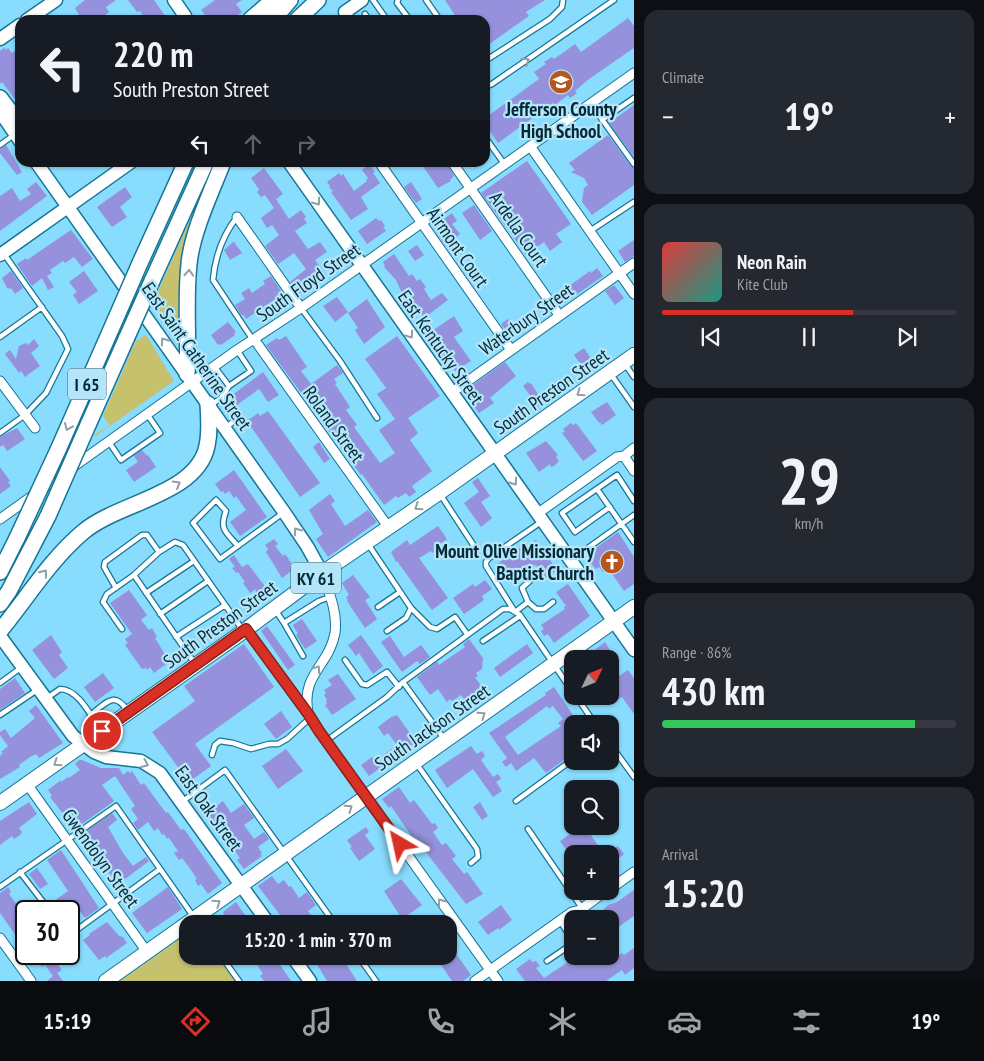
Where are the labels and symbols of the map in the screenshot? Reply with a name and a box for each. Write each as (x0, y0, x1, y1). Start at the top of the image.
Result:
one-way arrow (520, 58, 530, 67)
school or university icon: Jefferson County High School (548, 69, 574, 95)
place label: Jefferson County High School (504, 97, 617, 143)
street label: Ardella Court (484, 187, 554, 272)
one-way arrow (311, 197, 320, 206)
street label: Airmont Court (422, 202, 495, 292)
street label: South Floyd Street (251, 237, 365, 327)
one-way arrow (183, 269, 194, 277)
street label: East Saint Catherine Street (137, 277, 258, 435)
street label: Waterbury Street (474, 277, 578, 360)
street label: East Kentucky Street (393, 285, 490, 409)
one-way arrow (404, 329, 413, 339)
one-way arrow (161, 338, 169, 347)
street label: South Preston Street (489, 342, 614, 439)
road number: I 65 (68, 368, 106, 399)
street label: Roland Street (298, 381, 370, 467)
one-way arrow (576, 387, 586, 396)
one-way arrow (64, 422, 75, 431)
one-way arrow (508, 476, 517, 486)
one-way arrow (171, 481, 180, 491)
one-way arrow (415, 501, 424, 510)
one-way arrow (294, 527, 303, 537)
place label: Mount Olive Missionary Baptist Church (435, 539, 594, 585)
church icon: Mount Olive Missionary Baptist Church (599, 549, 625, 575)
road number: KY 61 (291, 562, 341, 594)
one-way arrow (39, 570, 47, 579)
street label: South Preston Street (158, 574, 282, 673)
north arrow (564, 650, 619, 705)
one-way arrow (311, 665, 320, 674)
street label: South Jackson Street (370, 678, 495, 776)
pin (81, 710, 123, 752)
one-way arrow (476, 712, 486, 721)
one-way arrow (53, 757, 63, 766)
one-way arrow (140, 757, 149, 768)
street label: East Oak Street (170, 761, 248, 856)
street label: Gwendolyn Street (57, 804, 145, 913)
one-way arrow (343, 805, 353, 814)
position arrow (373, 817, 425, 869)
one-way arrow (438, 898, 447, 908)
speed limit sign: 30 (15, 900, 80, 965)
one-way arrow (211, 900, 220, 908)

